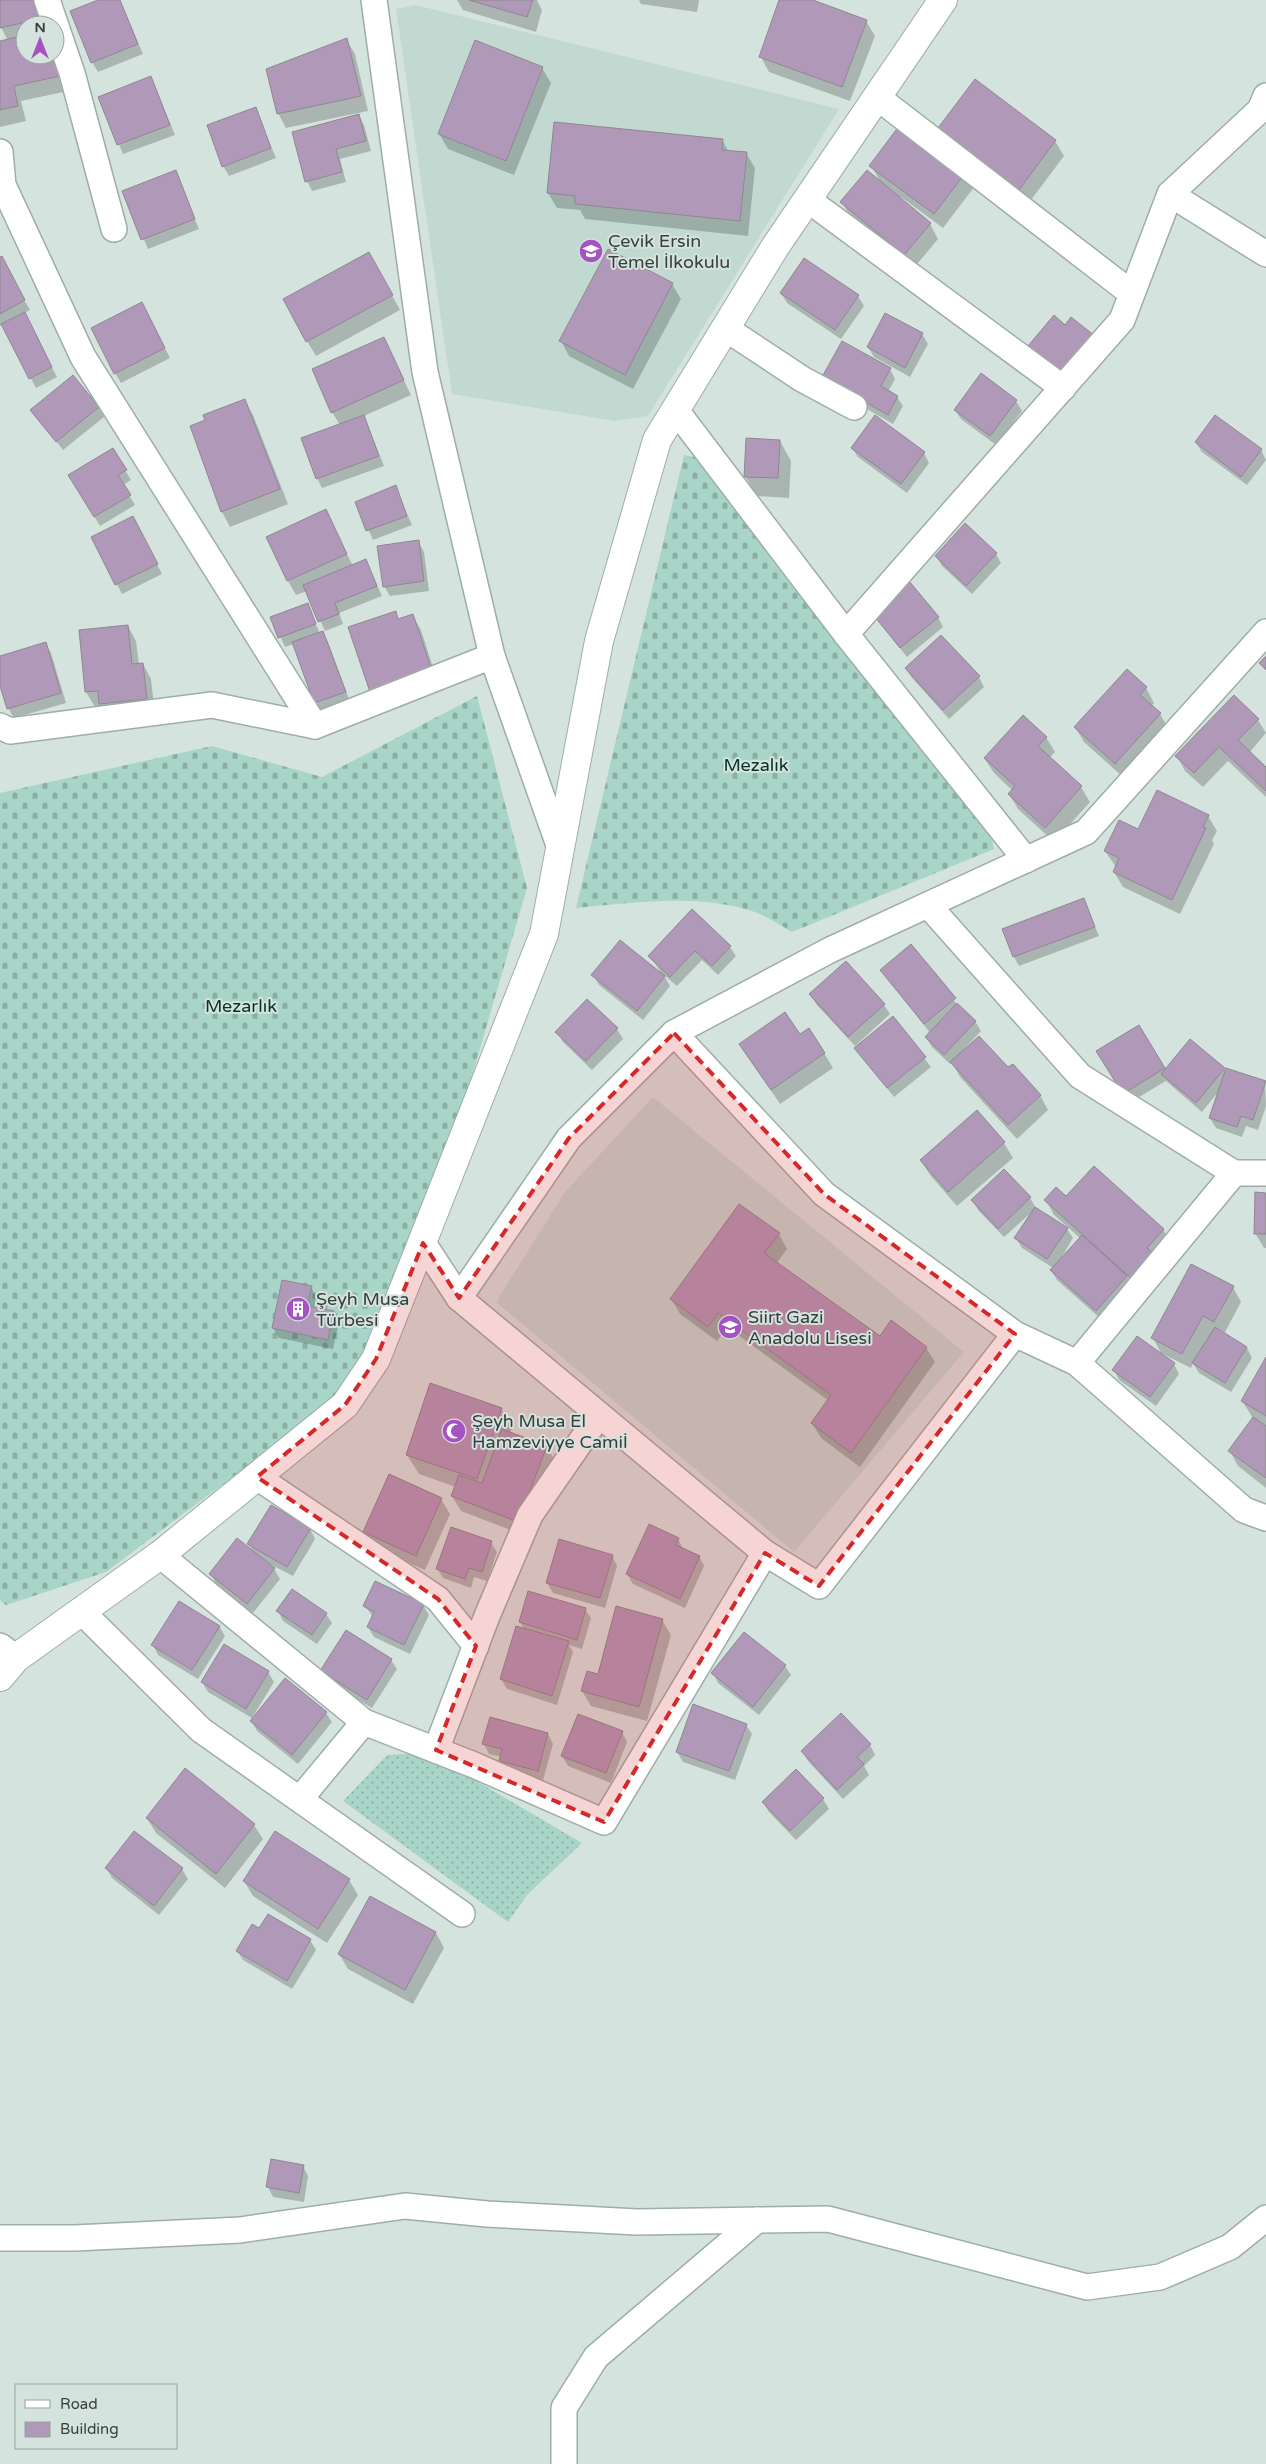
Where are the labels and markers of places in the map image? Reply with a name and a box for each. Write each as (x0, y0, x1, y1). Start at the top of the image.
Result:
place label: Çevik Ersin Temel İlkokulu (608, 230, 730, 273)
school or university icon: Çevik Ersin Temel İlkokulu (578, 238, 604, 264)
place label: Şeyh Musa Türbesi (316, 1288, 409, 1331)
building icon: Şeyh Musa Türbesi (285, 1296, 311, 1322)
place label: Siirt Gazi Anadolu Lisesi (748, 1306, 872, 1349)
school or university icon: Siirt Gazi Anadolu Lisesi (717, 1314, 743, 1340)
place label: Şeyh Musa El Hamzeviyye Camiİ (472, 1410, 628, 1453)
mosque icon: Şeyh Musa El Hamzeviyye Camiİ (441, 1418, 467, 1444)

